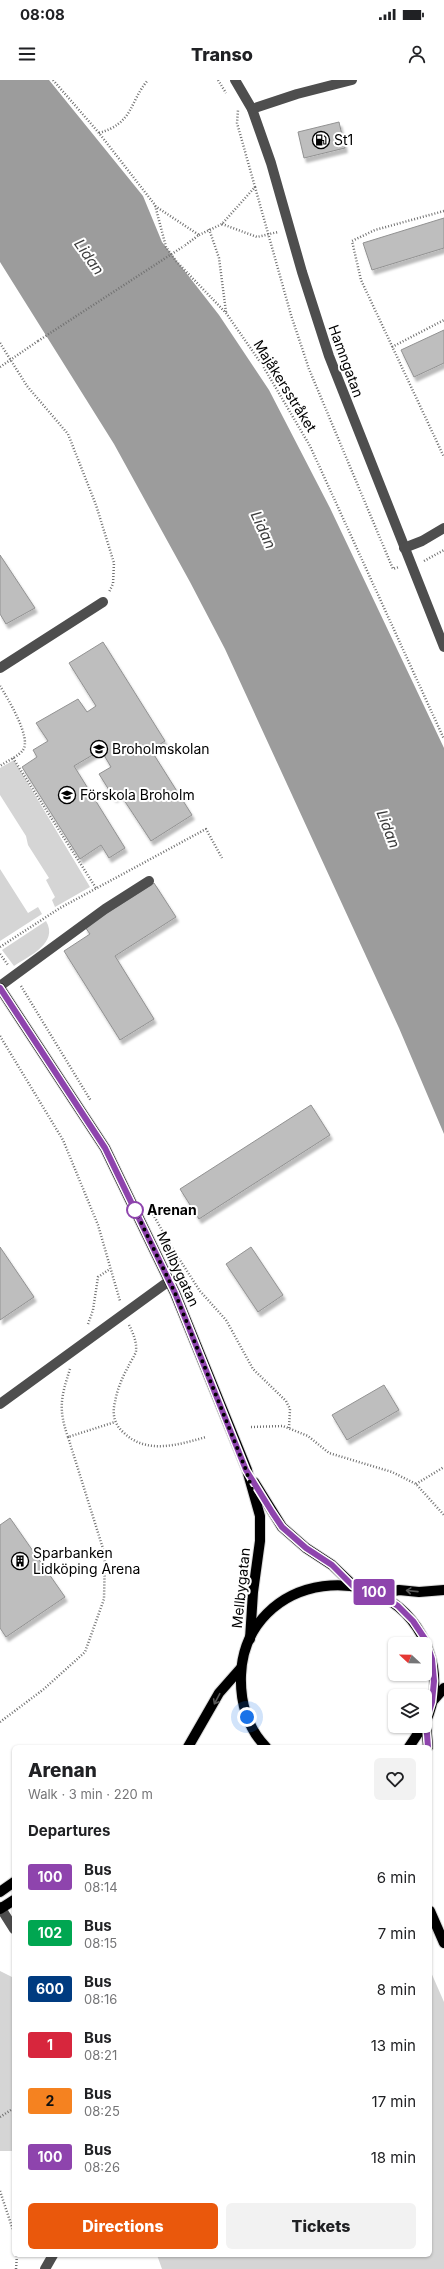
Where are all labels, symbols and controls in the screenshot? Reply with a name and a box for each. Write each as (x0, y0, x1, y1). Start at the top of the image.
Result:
text: 08:08 (20, 5, 65, 24)
icon: menu (16, 43, 38, 65)
icon: person (406, 43, 428, 65)
text: Transo (191, 44, 253, 65)
fuel station icon: St1 (311, 130, 331, 150)
place label: St1 (334, 131, 353, 148)
water label: Lidan (70, 235, 109, 278)
street label: Hamngatan (325, 322, 367, 399)
street label: Majåkersstråket (250, 337, 321, 435)
water label: Lidan (247, 508, 280, 552)
school or university icon: Broholmskolan (89, 739, 109, 759)
place label: Broholmskolan (112, 740, 210, 757)
school or university icon: Förskola Broholm (57, 785, 77, 805)
place label: Förskola Broholm (80, 786, 195, 803)
water label: Lidan (373, 807, 404, 851)
marker: Arenan (126, 1201, 144, 1219)
place label: Arenan (147, 1201, 197, 1218)
street label: Mellbygatan (154, 1229, 203, 1309)
place label: Sparbanken Lidköping Arena (33, 1544, 140, 1577)
street label: Mellbygatan (228, 1547, 253, 1629)
building icon: Sparbanken Lidköping Arena (10, 1551, 30, 1571)
line badge: 100 (351, 1579, 397, 1605)
text: 100 (362, 1583, 386, 1600)
one-way arrow (406, 1587, 419, 1595)
north arrow (388, 1637, 432, 1681)
map controls (388, 1637, 432, 1733)
button: layers (388, 1689, 432, 1733)
one-way arrow (212, 1692, 220, 1704)
your location (237, 1707, 257, 1727)
button: heart (374, 1758, 416, 1800)
text: Arenan (28, 1759, 97, 1782)
text: Walk · 3 min · 220 m (28, 1786, 153, 1802)
text: Departures (28, 1821, 110, 1840)
text: Bus (84, 1860, 112, 1879)
text: 100 (38, 1868, 62, 1885)
text: 6 min (377, 1868, 416, 1887)
text: 08:14 (84, 1879, 118, 1895)
text: Bus (84, 1916, 112, 1935)
text: 102 (38, 1924, 62, 1941)
text: 7 min (378, 1924, 416, 1943)
text: 08:15 (84, 1935, 117, 1951)
text: Bus (84, 1972, 112, 1991)
text: 600 (36, 1980, 64, 1997)
text: 8 min (377, 1980, 416, 1999)
text: 08:16 (84, 1991, 117, 2007)
text: Bus (84, 2028, 112, 2047)
text: 1 (47, 2036, 53, 2053)
text: 13 min (371, 2036, 416, 2055)
text: 08:21 (84, 2047, 117, 2063)
text: Bus (84, 2084, 112, 2103)
text: 2 (46, 2092, 54, 2109)
text: 17 min (372, 2092, 416, 2111)
text: 08:25 (84, 2103, 120, 2119)
text: Bus (84, 2140, 112, 2159)
text: 100 (38, 2148, 62, 2165)
text: 18 min (371, 2148, 416, 2167)
text: 08:26 (84, 2159, 120, 2175)
button: Directions (28, 2203, 218, 2249)
button: Tickets (226, 2203, 416, 2249)

